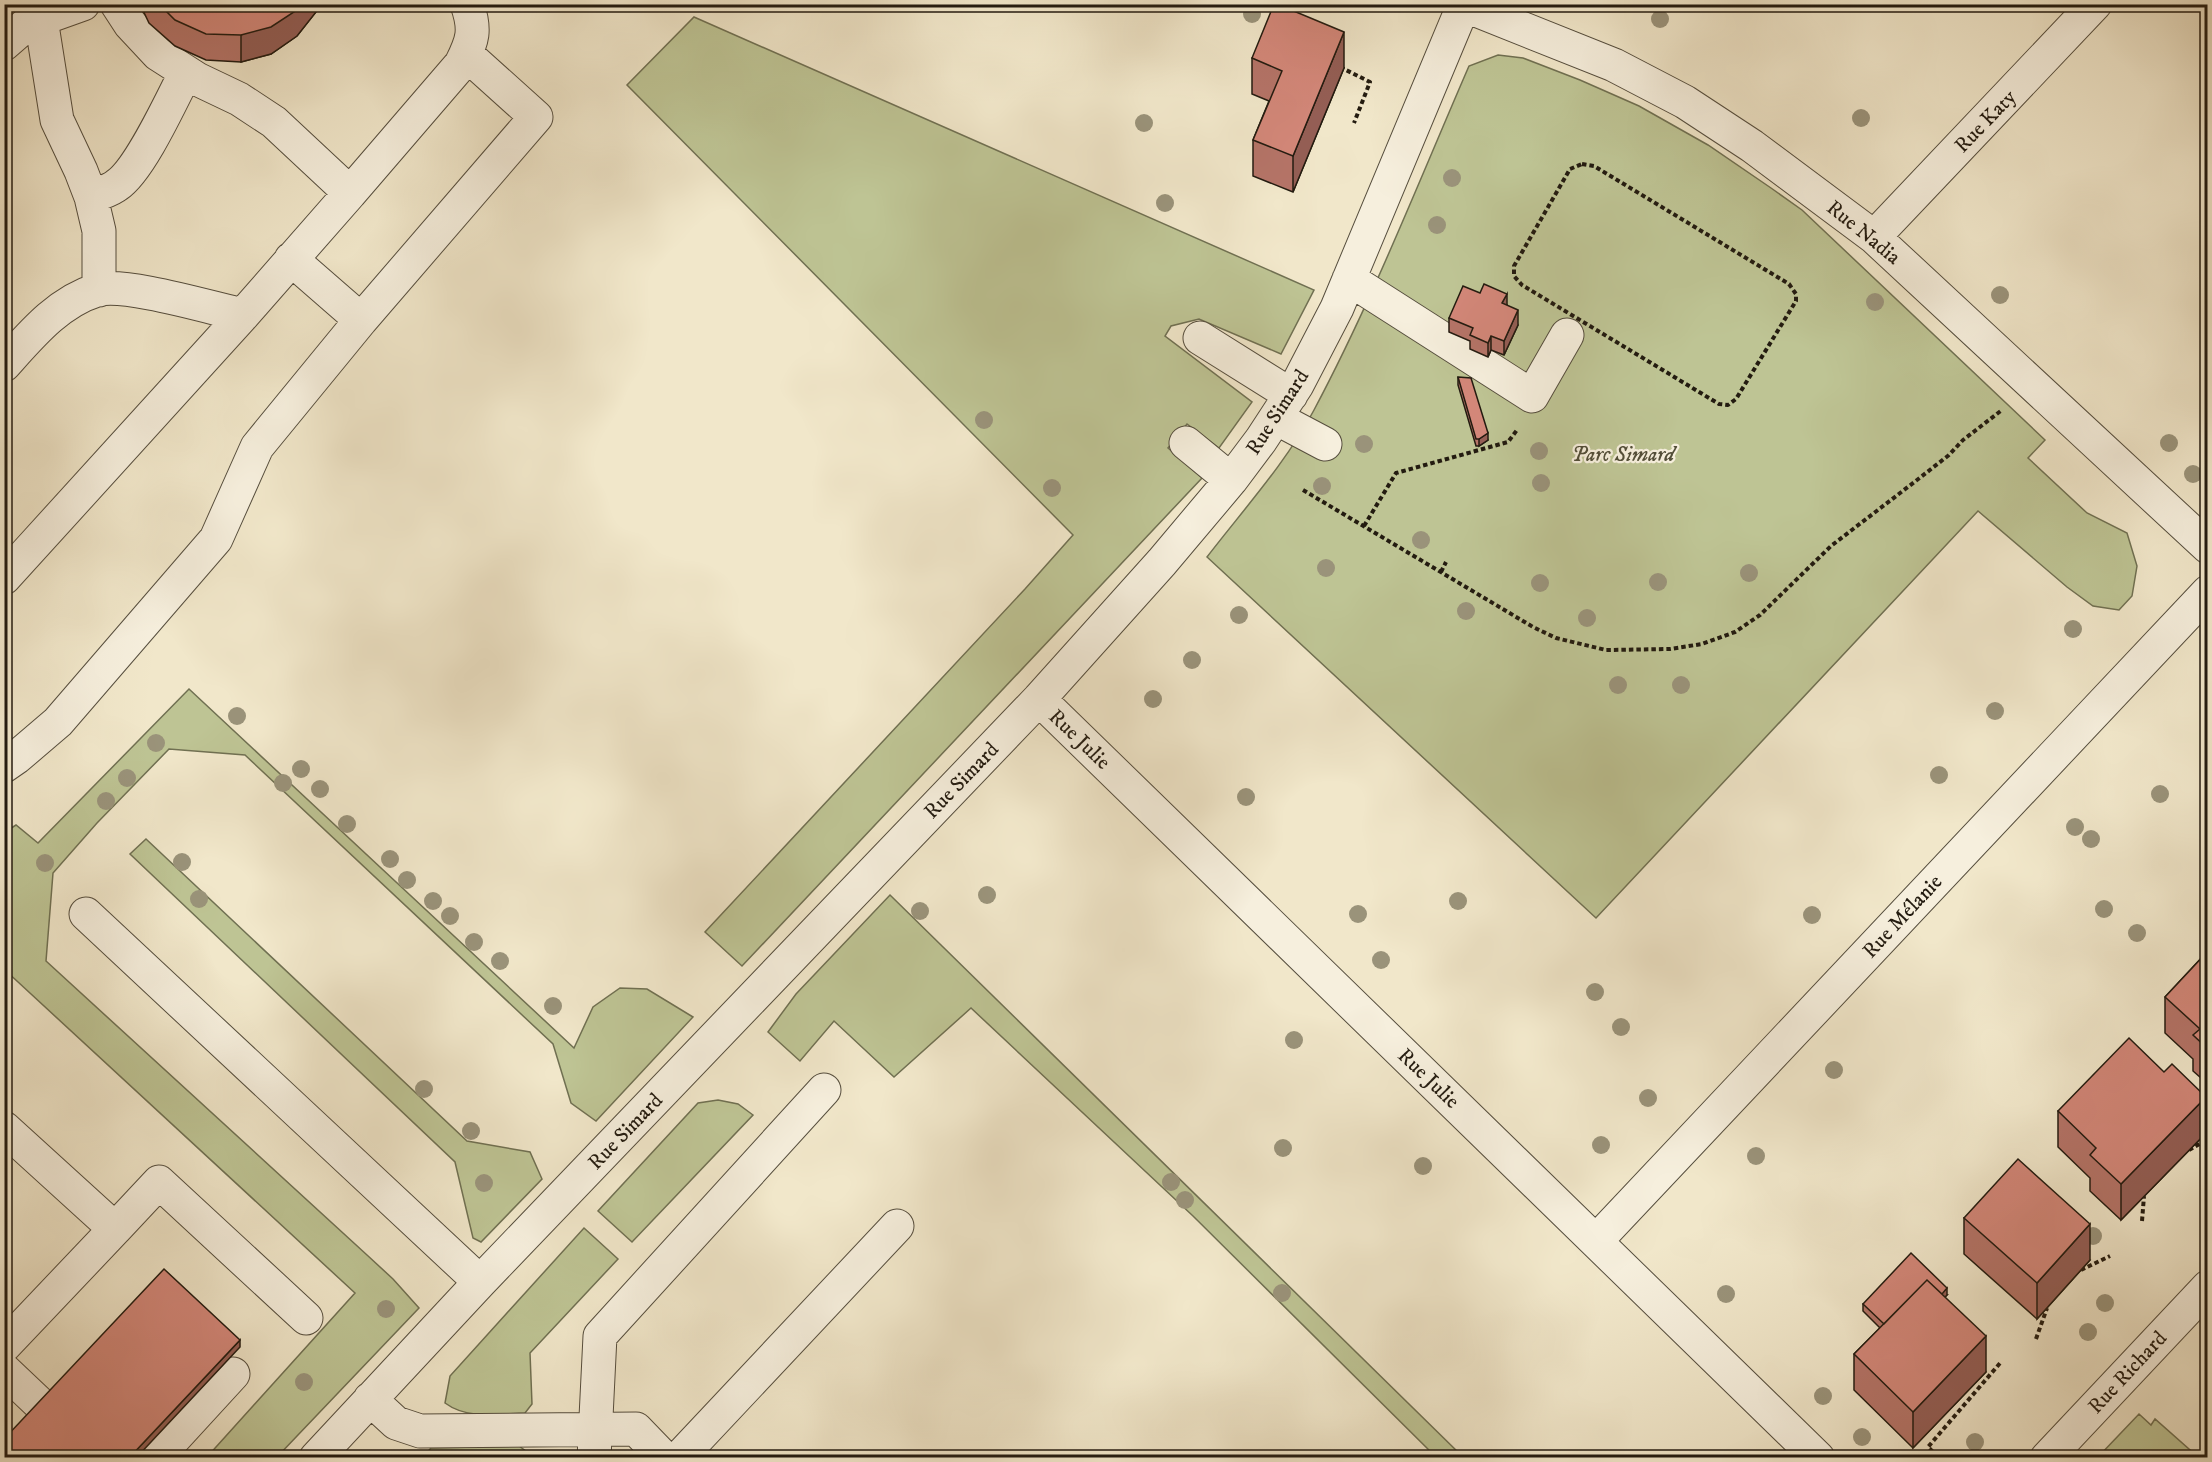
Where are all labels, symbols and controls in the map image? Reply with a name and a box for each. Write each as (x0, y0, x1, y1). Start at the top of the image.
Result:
street label: Rue Katy (1949, 84, 2023, 159)
street label: Rue Nadia (1821, 195, 1906, 271)
street label: Rue Simard (1241, 364, 1315, 460)
park label: Parc Simard (1572, 442, 1677, 468)
street label: Rue Julie (1043, 704, 1116, 776)
street label: Rue Simard (919, 737, 1005, 824)
street label: Rue Mélanie (1857, 869, 1948, 964)
street label: Rue Julie (1392, 1043, 1465, 1115)
street label: Rue Simard (583, 1088, 669, 1175)
street label: Rue Richard (2083, 1325, 2173, 1420)

